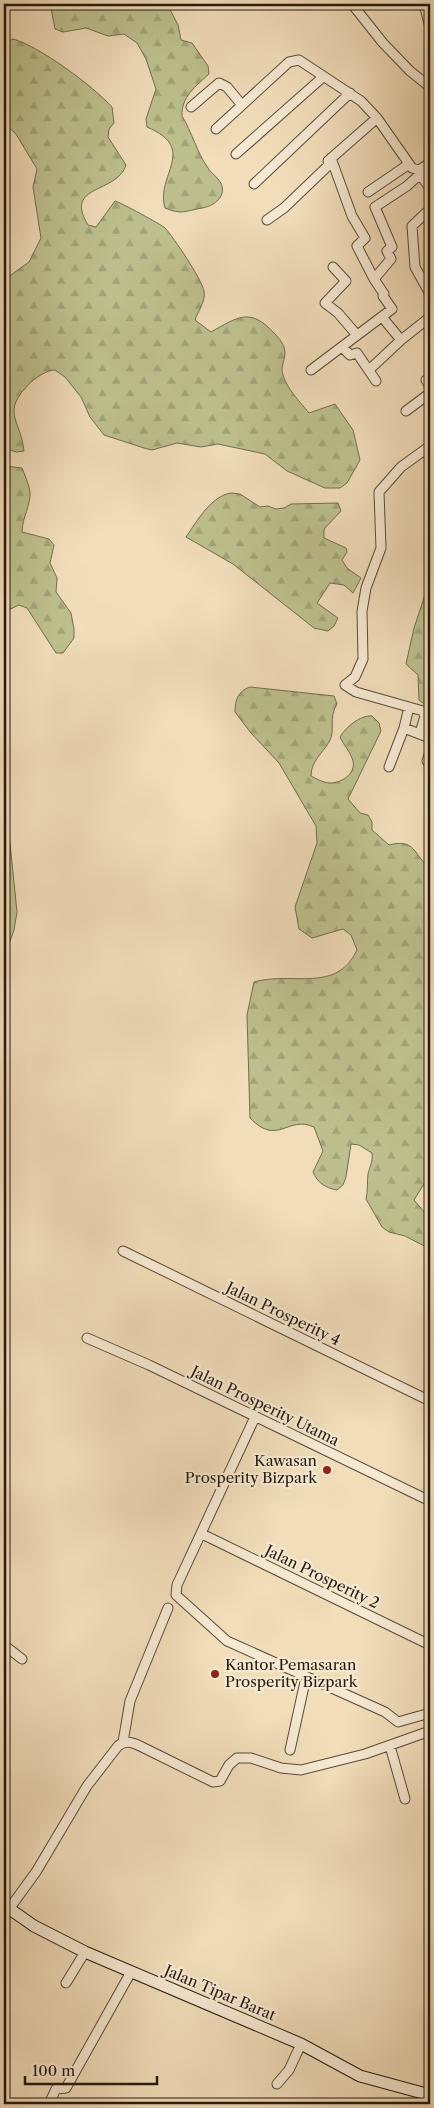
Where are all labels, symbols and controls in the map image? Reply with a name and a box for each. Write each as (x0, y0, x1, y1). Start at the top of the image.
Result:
street label: Jalan Prosperity 4 (221, 1277, 344, 1349)
street label: Jalan Prosperity Utama (186, 1361, 343, 1450)
place label: Kawasan Prosperity Bizpark (185, 1451, 318, 1487)
marker: Kawasan Prosperity Bizpark (321, 1464, 333, 1476)
street label: Jalan Prosperity 2 (260, 1540, 383, 1612)
place label: Kantor Pemasaran Prosperity Bizpark (225, 1655, 359, 1691)
marker: Kantor Pemasaran Prosperity Bizpark (209, 1668, 221, 1680)
street label: Jalan Tipar Barat (160, 1960, 279, 2025)
scale bar (25, 2053, 158, 2085)
text: 100 m (32, 2061, 75, 2080)

